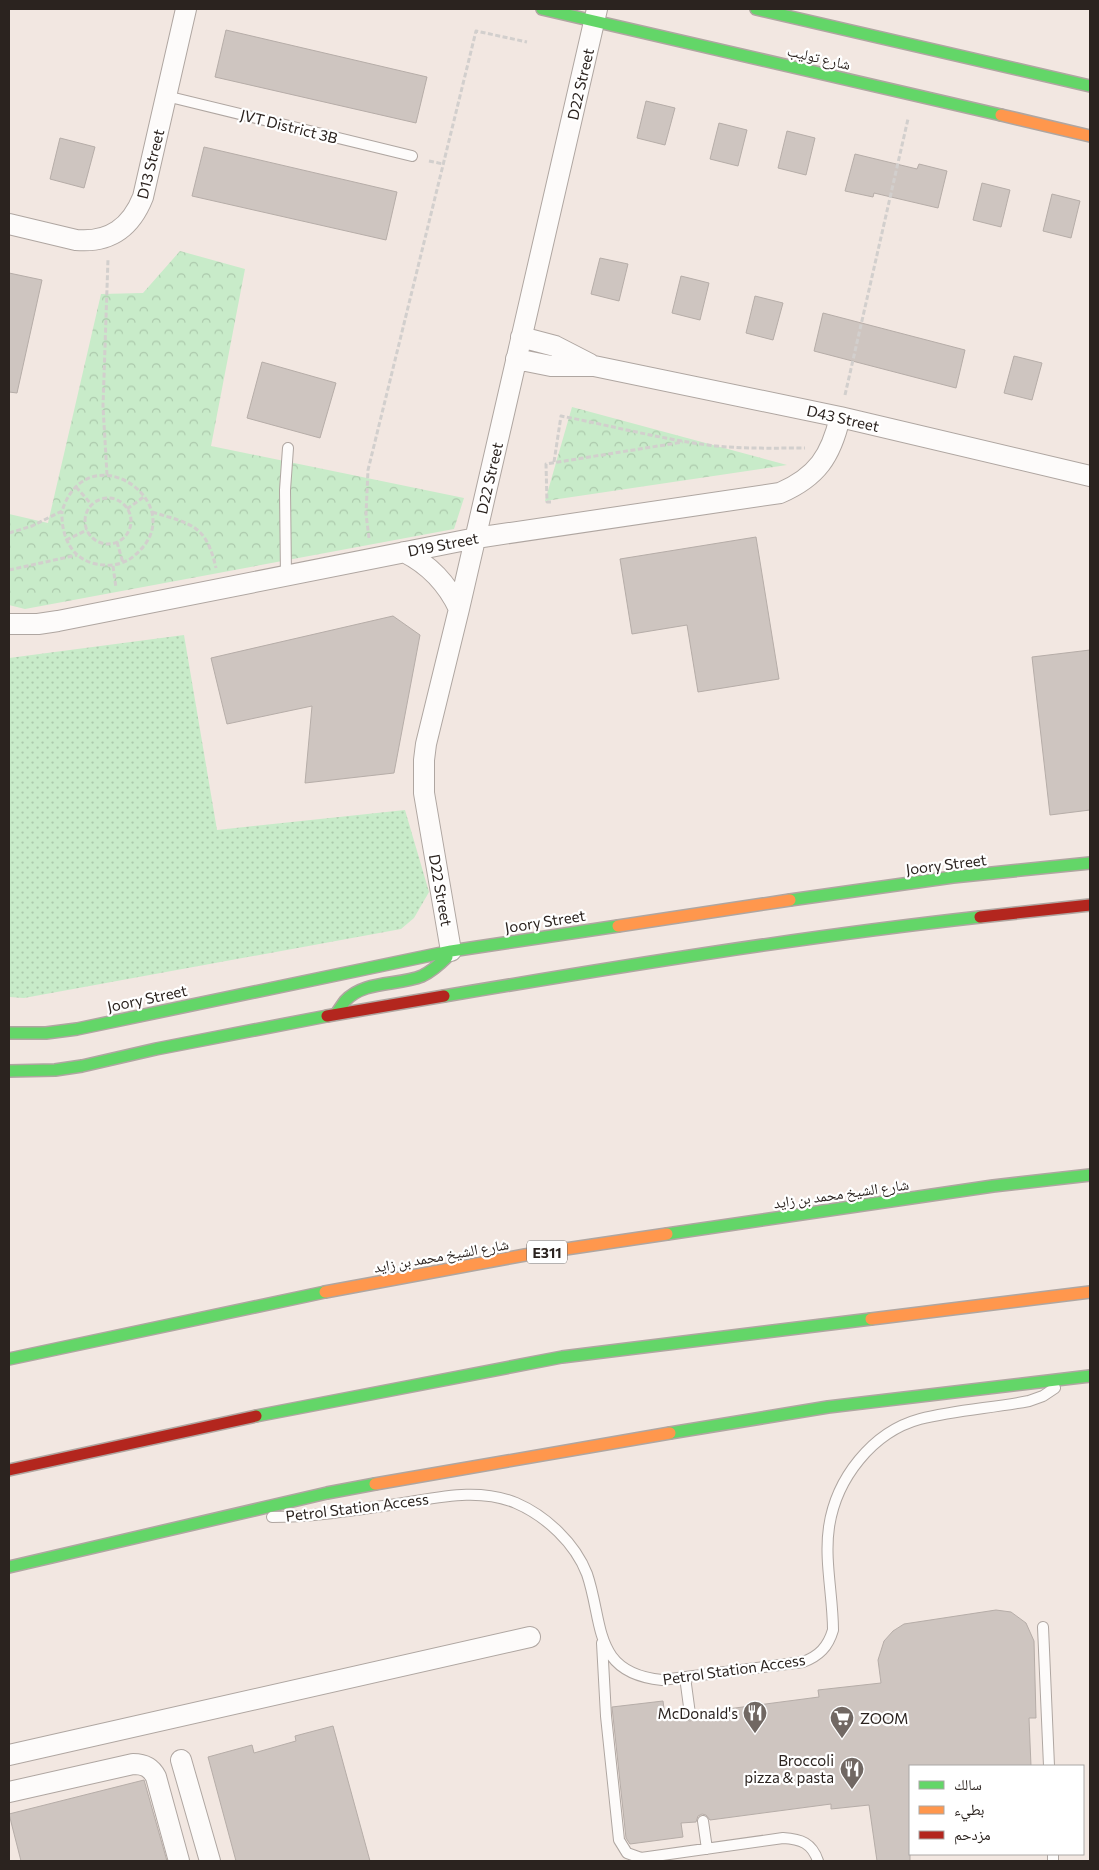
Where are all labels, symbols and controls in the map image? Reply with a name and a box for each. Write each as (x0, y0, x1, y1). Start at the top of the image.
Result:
street label: شارع توليب (785, 41, 853, 75)
street label: D22 Street (563, 46, 597, 122)
street label: JVT District 3B (239, 105, 340, 147)
street label: D13 Street (133, 127, 167, 201)
street label: D43 Street (805, 401, 881, 435)
street label: D22 Street (472, 440, 506, 516)
street label: D19 Street (406, 528, 480, 560)
street label: Joory Street (905, 850, 987, 878)
street label: D22 Street (426, 853, 456, 927)
street label: Joory Street (503, 906, 587, 936)
street label: Joory Street (105, 981, 189, 1015)
street label: شارع الشيخ محمد بن زايد (772, 1175, 910, 1213)
street label: شارع الشيخ محمد بن زايد (372, 1234, 510, 1278)
road number: E311 (527, 1240, 567, 1264)
street label: Petrol Station Access (284, 1489, 430, 1525)
street label: Petrol Station Access (661, 1650, 807, 1688)
restaurant icon: McDonald's (742, 1700, 768, 1734)
place label: McDonald's (657, 1704, 738, 1722)
supermarket icon: ZOOM (829, 1705, 855, 1739)
place label: ZOOM (860, 1709, 908, 1727)
place label: Broccoli pizza & pasta (744, 1751, 834, 1786)
restaurant icon: Broccoli pizza & pasta (839, 1756, 865, 1790)
legend (909, 1765, 1084, 1855)
text: سالك (954, 1775, 982, 1793)
text: بطيء (954, 1800, 984, 1822)
text: مزدحم (954, 1825, 991, 1845)

